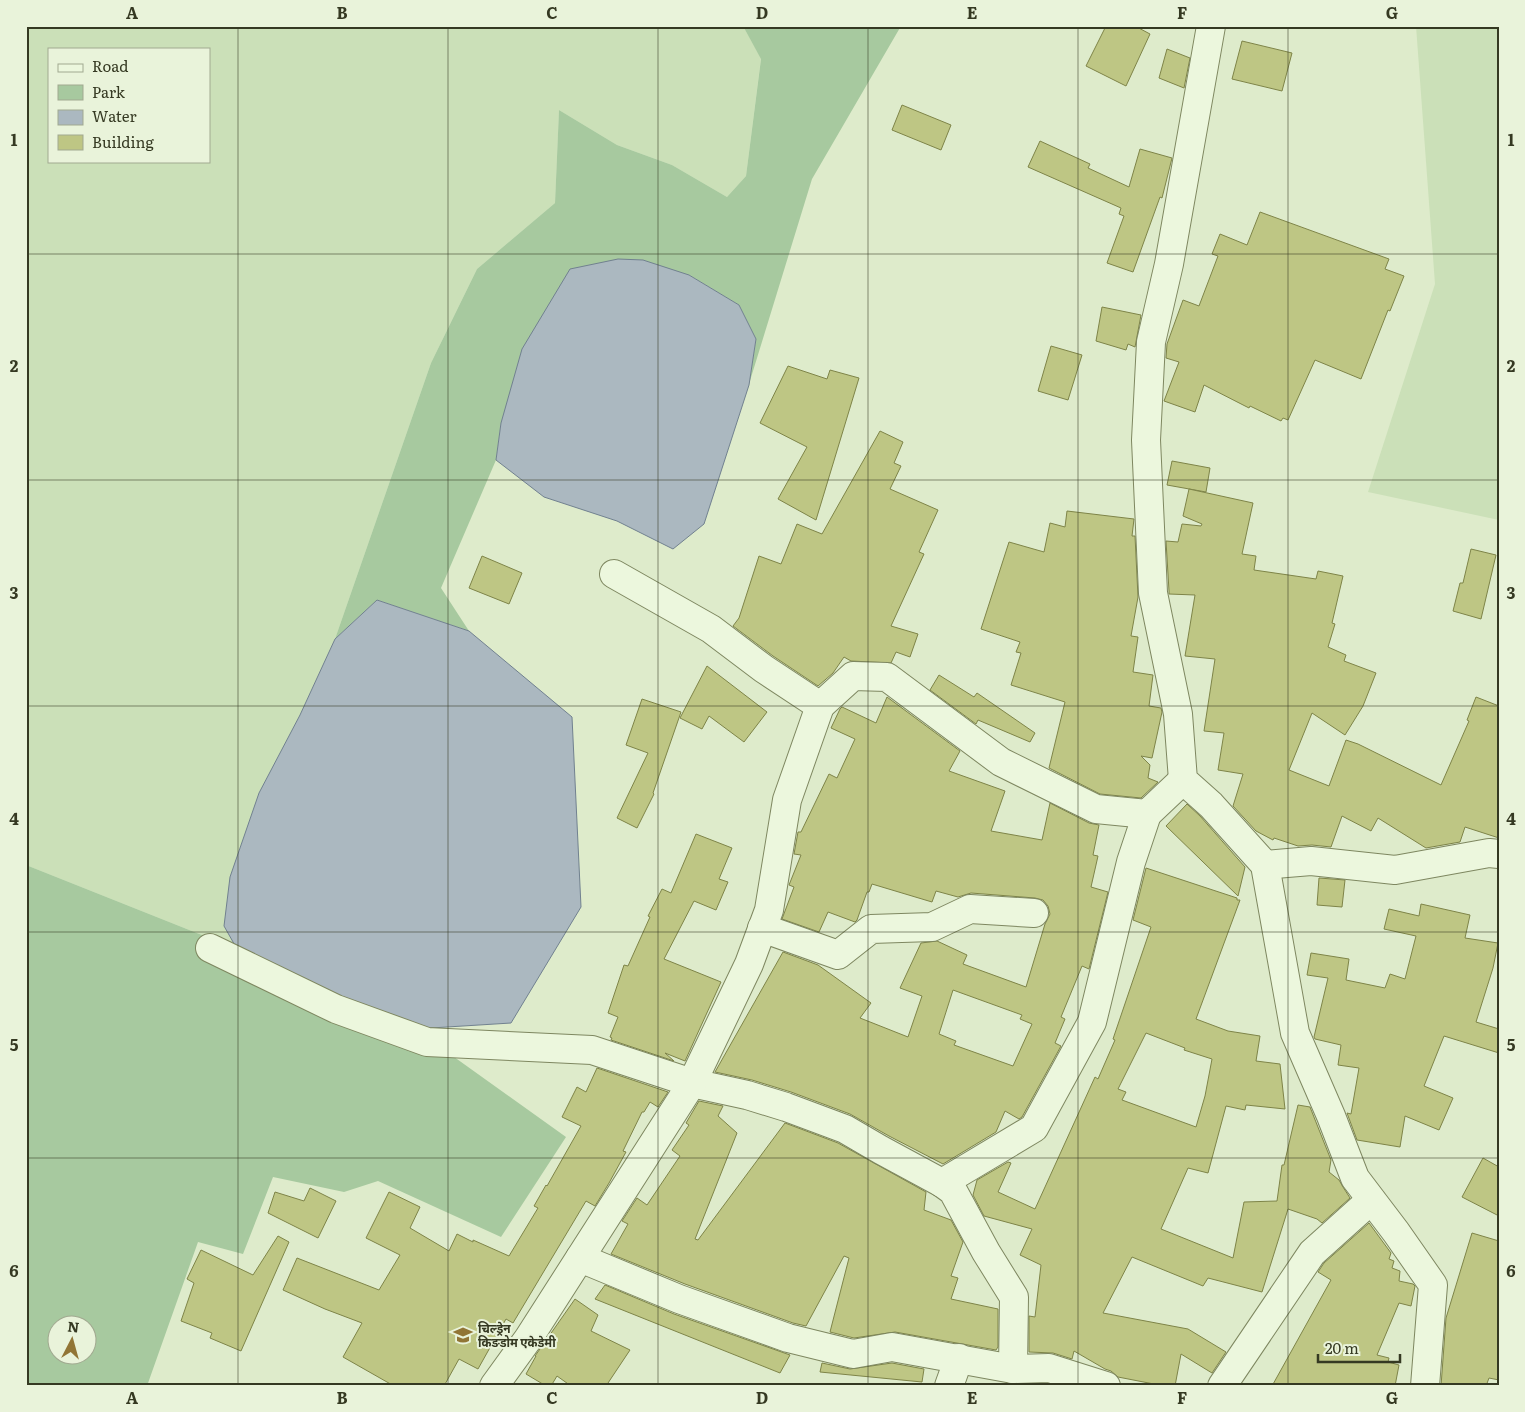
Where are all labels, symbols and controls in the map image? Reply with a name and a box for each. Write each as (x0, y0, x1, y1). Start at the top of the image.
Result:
text: A (126, 0, 138, 24)
text: B (336, 0, 348, 24)
text: C (546, 0, 558, 24)
text: D (756, 0, 768, 24)
text: E (967, 0, 978, 24)
text: F (1177, 0, 1187, 24)
text: G (1386, 0, 1398, 24)
legend (48, 48, 210, 162)
text: Road (92, 54, 128, 77)
text: Park (92, 80, 126, 103)
text: Water (92, 104, 137, 127)
text: 1 (11, 127, 18, 151)
text: 1 (1508, 127, 1515, 151)
text: Building (92, 130, 154, 153)
text: 2 (10, 353, 19, 377)
text: 2 (1507, 353, 1516, 377)
text: 3 (10, 580, 19, 604)
text: 3 (1507, 580, 1516, 604)
text: 4 (9, 806, 19, 830)
text: 4 (1506, 806, 1516, 830)
text: 5 (10, 1032, 19, 1056)
text: 5 (1507, 1032, 1516, 1056)
text: 6 (9, 1258, 19, 1282)
text: 6 (1506, 1258, 1516, 1282)
north arrow (48, 1314, 98, 1364)
text: N (67, 1316, 81, 1337)
place label: चिल्ड्रेन किङडोम एकेडेमी (478, 1319, 556, 1351)
school or university icon: चिल्ड्रेन किङडोम एकेडेमी (452, 1324, 474, 1346)
scale bar (1318, 1332, 1400, 1364)
text: 20 m (1325, 1336, 1359, 1359)
text: A (126, 1385, 138, 1409)
text: B (336, 1385, 348, 1409)
text: C (546, 1385, 558, 1409)
text: D (756, 1385, 768, 1409)
text: E (967, 1385, 978, 1409)
text: F (1177, 1385, 1187, 1409)
text: G (1386, 1385, 1398, 1409)

